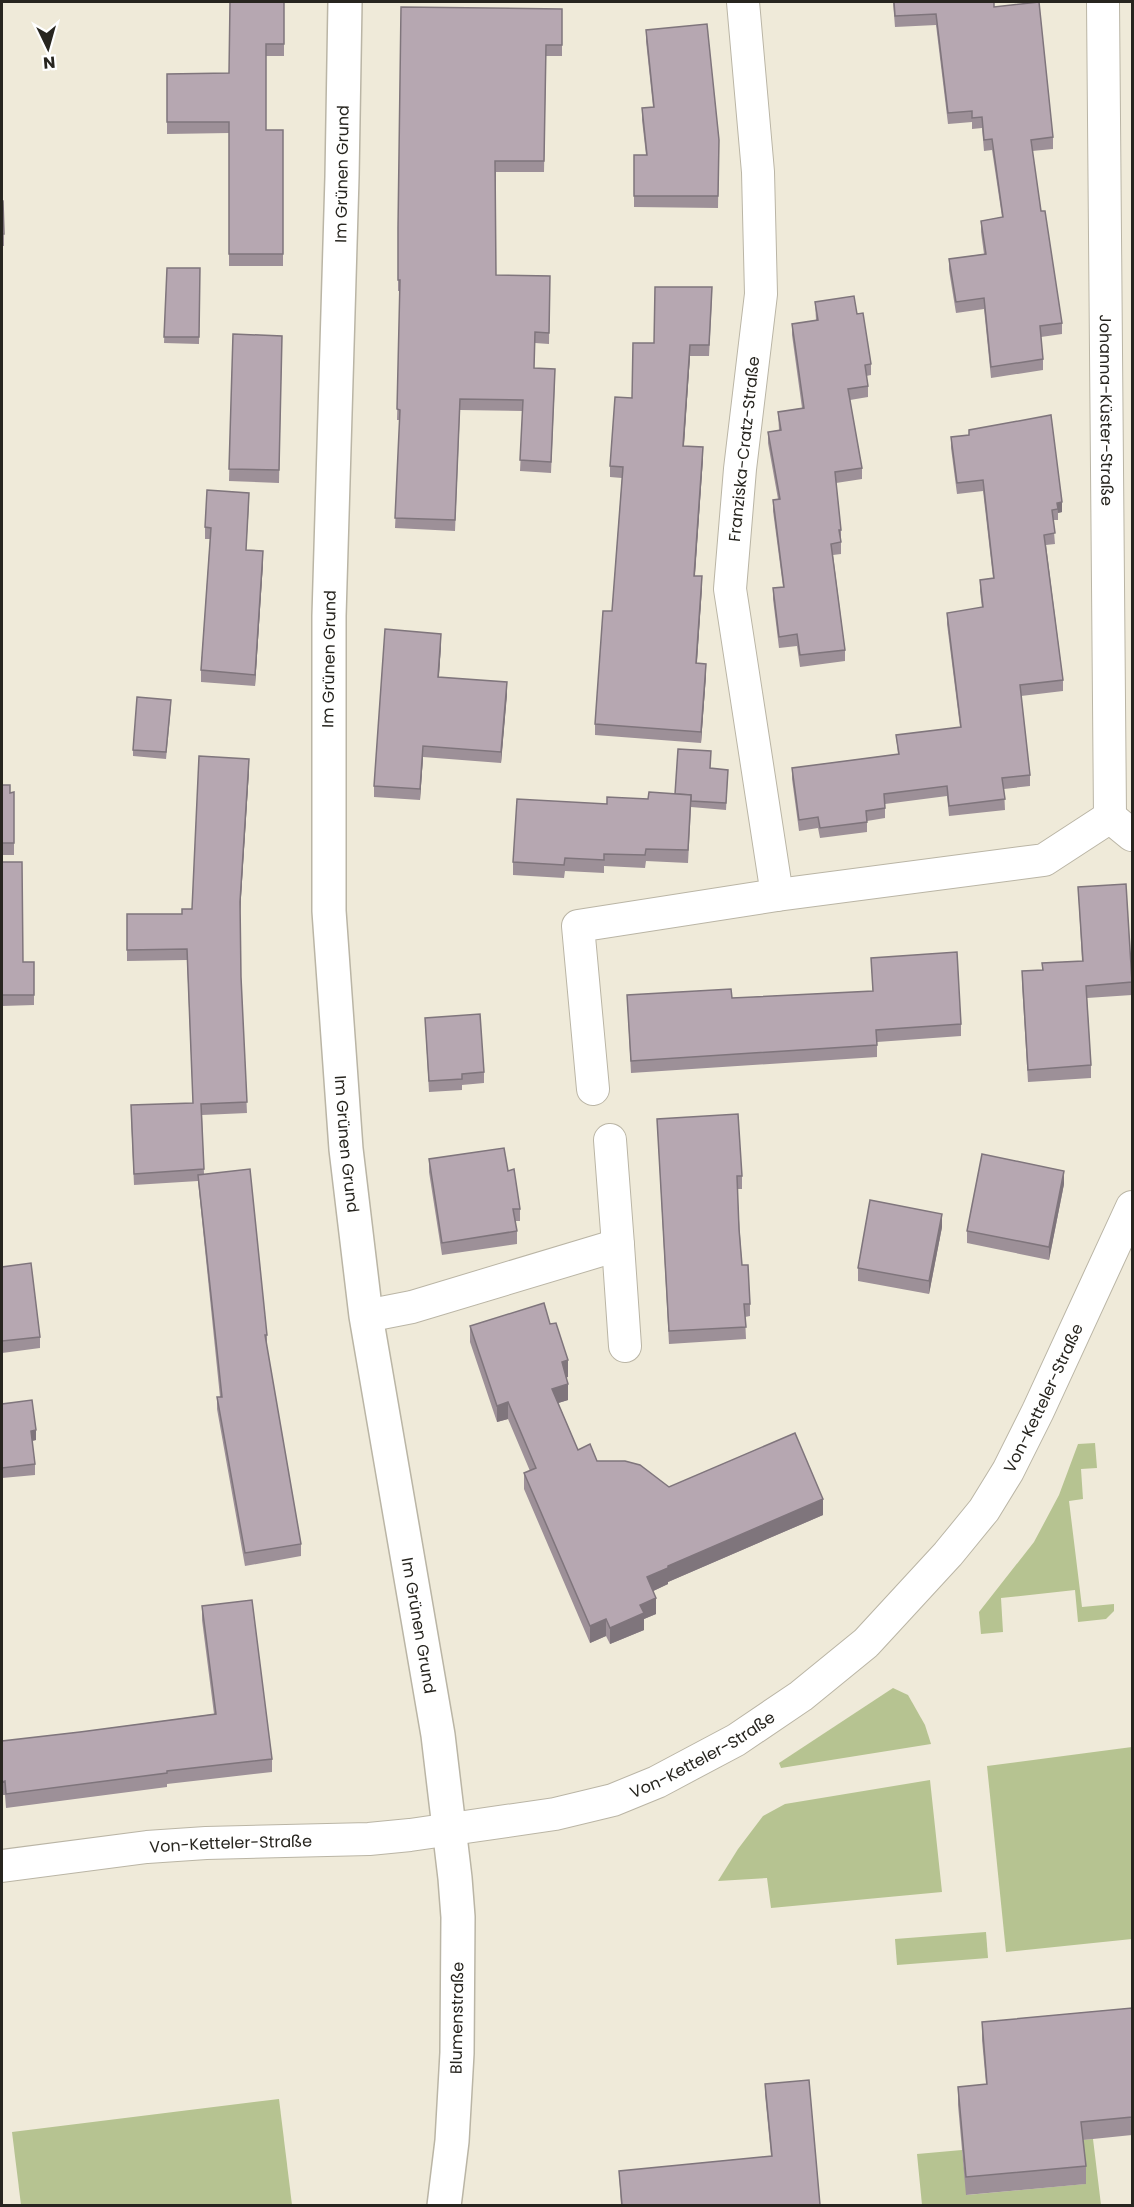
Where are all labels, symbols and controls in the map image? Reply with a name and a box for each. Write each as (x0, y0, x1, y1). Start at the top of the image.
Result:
north arrow (18, 18, 78, 78)
text: N (42, 50, 56, 74)
street label: Im Grünen Grund (329, 105, 355, 243)
street label: Johanna-Küster-Straße (1094, 314, 1119, 506)
street label: Franziska-Cratz-Straße (723, 355, 765, 543)
street label: Im Grünen Grund (316, 590, 342, 728)
street label: Im Grünen Grund (329, 1075, 365, 1214)
street label: Von-Ketteler-Straße (998, 1319, 1088, 1476)
street label: Im Grünen Grund (396, 1556, 442, 1695)
street label: Von-Ketteler-Straße (626, 1705, 779, 1804)
street label: Von-Ketteler-Straße (149, 1829, 312, 1858)
street label: Blumenstraße (445, 1962, 469, 2074)

